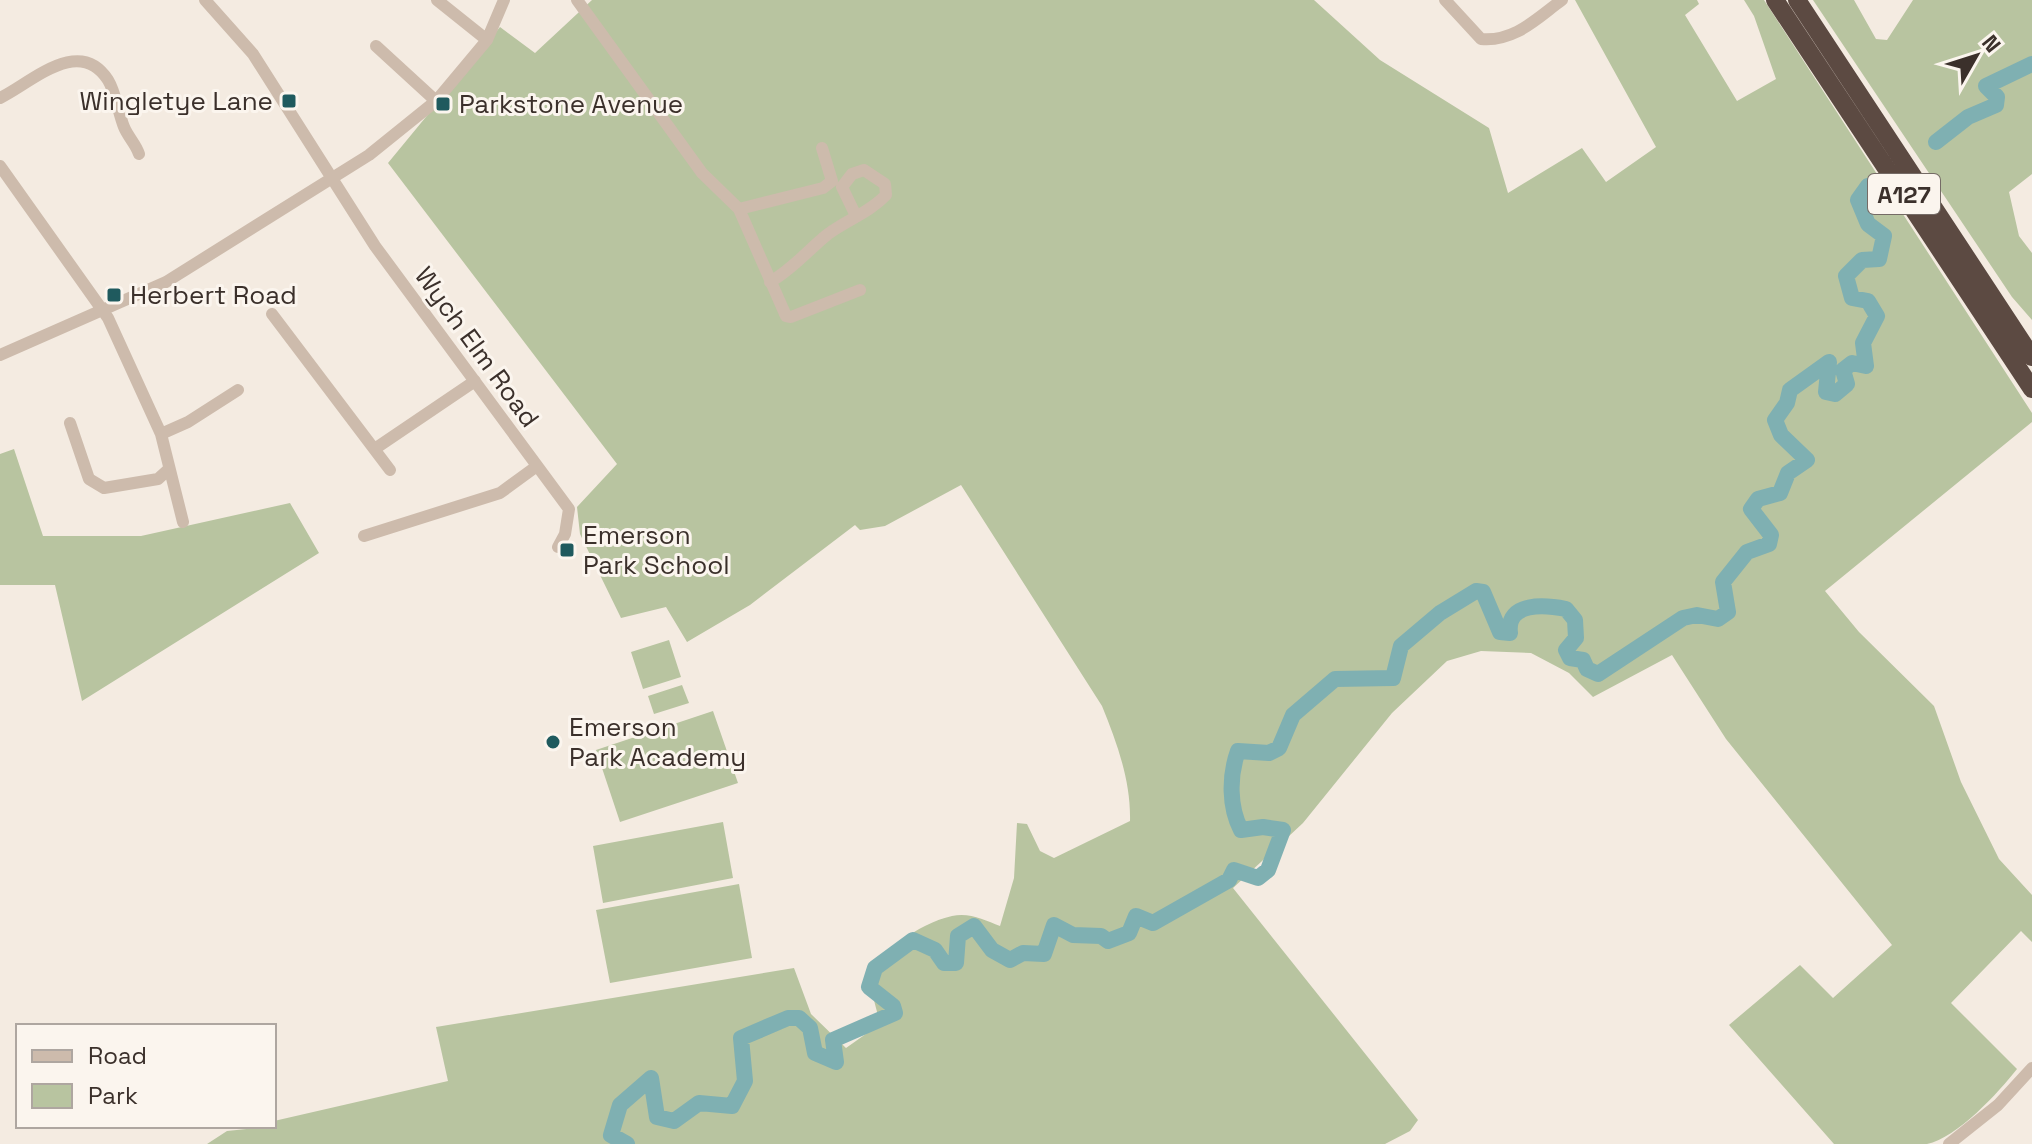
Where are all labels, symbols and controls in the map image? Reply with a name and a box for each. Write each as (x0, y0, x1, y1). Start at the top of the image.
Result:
north arrow (1936, 16, 2016, 96)
text: N (1976, 29, 2007, 58)
place label: Wingletye Lane (80, 84, 273, 118)
place label: Parkstone Avenue (459, 87, 683, 121)
marker: Wingletye Lane (280, 92, 298, 110)
marker: Parkstone Avenue (434, 95, 452, 113)
road number: A127 (1868, 174, 1940, 214)
street label: Wych Elm Road (407, 260, 547, 434)
place label: Herbert Road (130, 278, 297, 312)
marker: Herbert Road (105, 286, 123, 304)
place label: Emerson Park School (583, 518, 730, 582)
marker: Emerson Park School (558, 541, 576, 559)
place label: Emerson Park Academy (569, 710, 746, 774)
marker: Emerson Park Academy (544, 733, 562, 751)
legend (16, 1024, 276, 1128)
text: Road (88, 1040, 147, 1071)
text: Park (88, 1080, 138, 1111)

